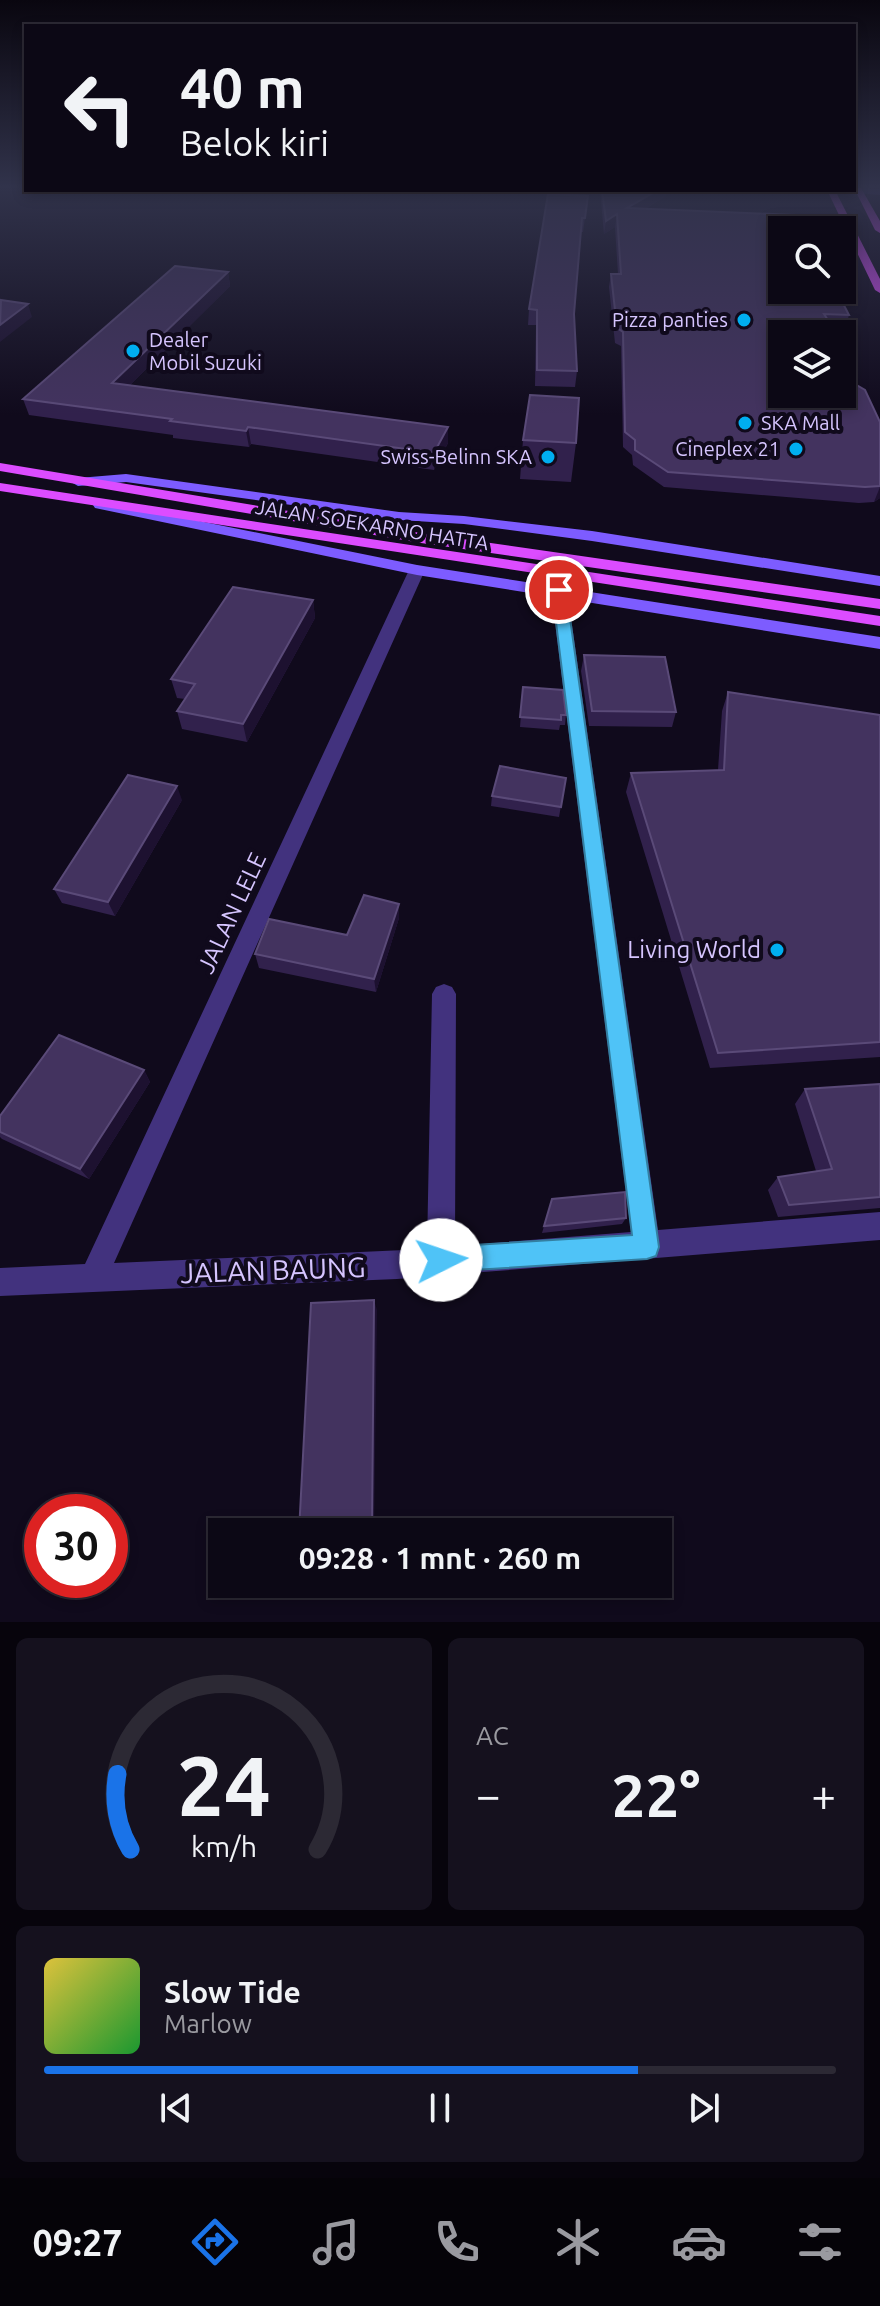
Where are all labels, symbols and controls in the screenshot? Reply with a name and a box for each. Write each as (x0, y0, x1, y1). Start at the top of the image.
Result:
icon: left (48, 56, 152, 160)
text: 40 m (180, 56, 305, 119)
text: Belok kiri (180, 122, 329, 163)
map controls (768, 216, 856, 408)
button: search (768, 216, 856, 304)
place label: Pizza panties (612, 308, 728, 331)
marker: Pizza panties (735, 311, 753, 329)
button: layers (768, 320, 856, 408)
place label: Dealer Mobil Suzuki (149, 328, 262, 374)
marker: Dealer Mobil Suzuki (124, 342, 142, 360)
place label: SKA Mall (761, 411, 840, 434)
marker: SKA Mall (736, 414, 754, 432)
place label: Cineplex 21 (675, 437, 780, 460)
marker: Cineplex 21 (787, 440, 805, 458)
place label: Swiss-Belinn SKA (380, 445, 532, 468)
marker: Swiss-Belinn SKA (539, 448, 557, 466)
street label: JALAN SOEKARNO HATTA (254, 495, 490, 554)
pin (525, 556, 593, 624)
icon: arrive (537, 568, 581, 612)
street label: JALAN LELE (192, 848, 271, 977)
place label: Living World (627, 936, 761, 963)
marker: Living World (768, 941, 786, 959)
position arrow (399, 1218, 483, 1302)
street label: JALAN BAUNG (180, 1251, 366, 1288)
speed limit sign: 30 (24, 1494, 128, 1598)
text: 09:28 · 1 mnt · 260 m (299, 1541, 581, 1575)
text: AC (476, 1721, 509, 1750)
text: 24 (177, 1738, 271, 1832)
text: 22° (612, 1761, 700, 1828)
text: − (476, 1770, 501, 1819)
text: + (811, 1770, 836, 1819)
text: km/h (191, 1830, 257, 1862)
text: Slow Tide (164, 1975, 301, 2009)
text: Marlow (164, 2009, 252, 2038)
icon: previous (154, 2086, 198, 2130)
icon: pause (418, 2086, 462, 2130)
icon: next (682, 2086, 726, 2130)
icon: directions (187, 2214, 243, 2270)
icon: music (308, 2214, 364, 2270)
icon: phone (429, 2214, 485, 2270)
icon: climate (550, 2214, 606, 2270)
icon: car (671, 2214, 727, 2270)
icon: filters (792, 2214, 848, 2270)
text: 09:27 (32, 2222, 123, 2263)

